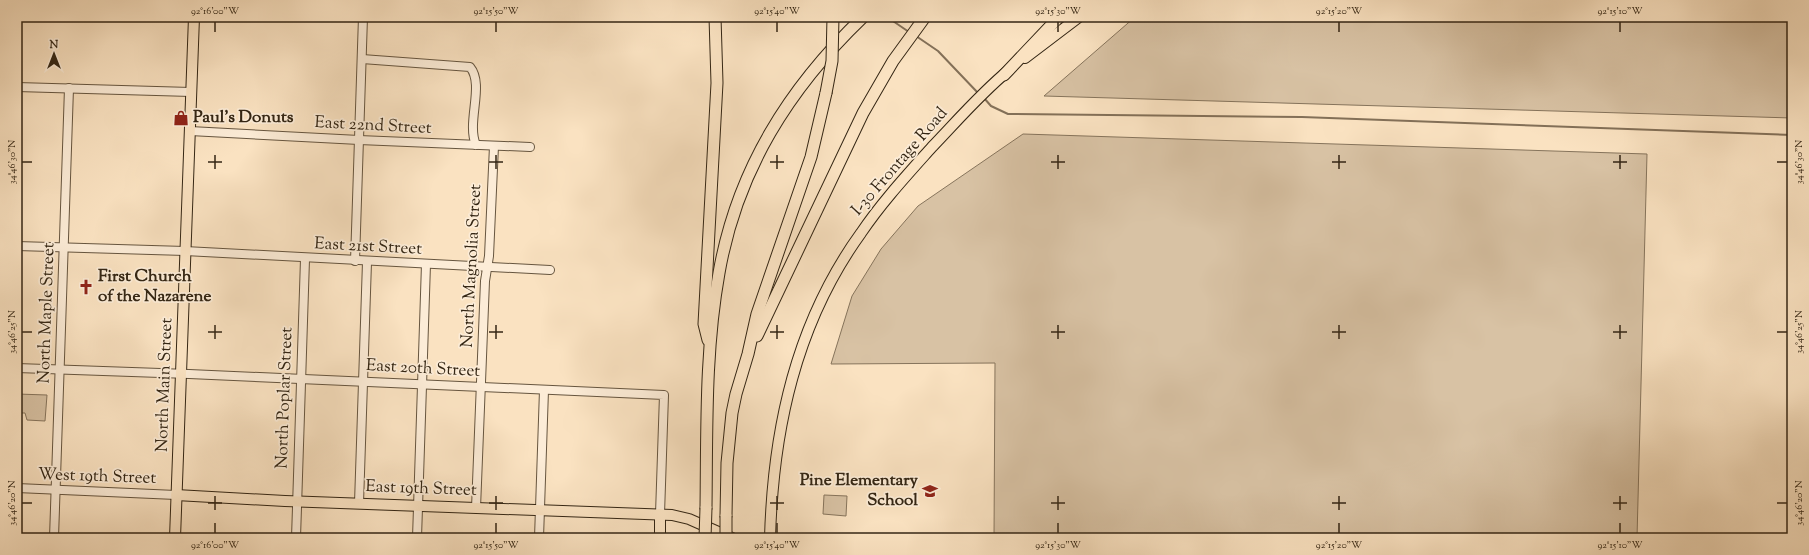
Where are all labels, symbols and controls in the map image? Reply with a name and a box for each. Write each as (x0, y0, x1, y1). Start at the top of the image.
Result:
text: 92°16'00"W (191, 4, 239, 19)
text: 92°15'50"W (473, 4, 519, 19)
text: 92°15'40"W (754, 4, 800, 19)
text: 92°15'30"W (1035, 4, 1081, 19)
text: 92°15'20"W (1316, 4, 1362, 19)
text: 92°15'10"W (1597, 4, 1643, 19)
north arrow (34, 34, 74, 74)
text: N (49, 37, 59, 53)
street label: I-30 Frontage Road (846, 102, 954, 221)
place label: Paul's Donuts (193, 106, 294, 130)
shop icon: Paul's Donuts (172, 109, 190, 127)
street label: East 22nd Street (314, 111, 432, 141)
text: 34°46'30"N (5, 140, 20, 184)
text: 34°46'30"N (1792, 140, 1807, 184)
street label: North Magnolia Street (456, 183, 488, 348)
street label: East 21st Street (313, 232, 423, 262)
street label: North Maple Street (33, 242, 61, 384)
place label: First Church of the Nazarene (98, 265, 211, 309)
church icon: First Church of the Nazarene (77, 278, 95, 296)
text: 34°46'25"N (5, 310, 20, 354)
text: 34°46'25"N (1792, 310, 1807, 354)
street label: North Main Street (151, 317, 179, 453)
street label: North Poplar Street (271, 326, 299, 469)
street label: East 20th Street (365, 354, 481, 384)
street label: West 19th Street (37, 463, 157, 491)
place label: Pine Elementary School (800, 469, 919, 513)
street label: East 19th Street (365, 475, 477, 503)
text: 34°46'20"N (5, 480, 20, 526)
text: 34°46'20"N (1792, 480, 1807, 526)
school or university icon: Pine Elementary School (921, 482, 939, 500)
text: 92°16'00"W (191, 538, 239, 553)
text: 92°15'50"W (473, 538, 519, 553)
text: 92°15'40"W (754, 538, 800, 553)
text: 92°15'30"W (1035, 538, 1081, 553)
text: 92°15'20"W (1316, 538, 1362, 553)
text: 92°15'10"W (1597, 538, 1643, 553)

